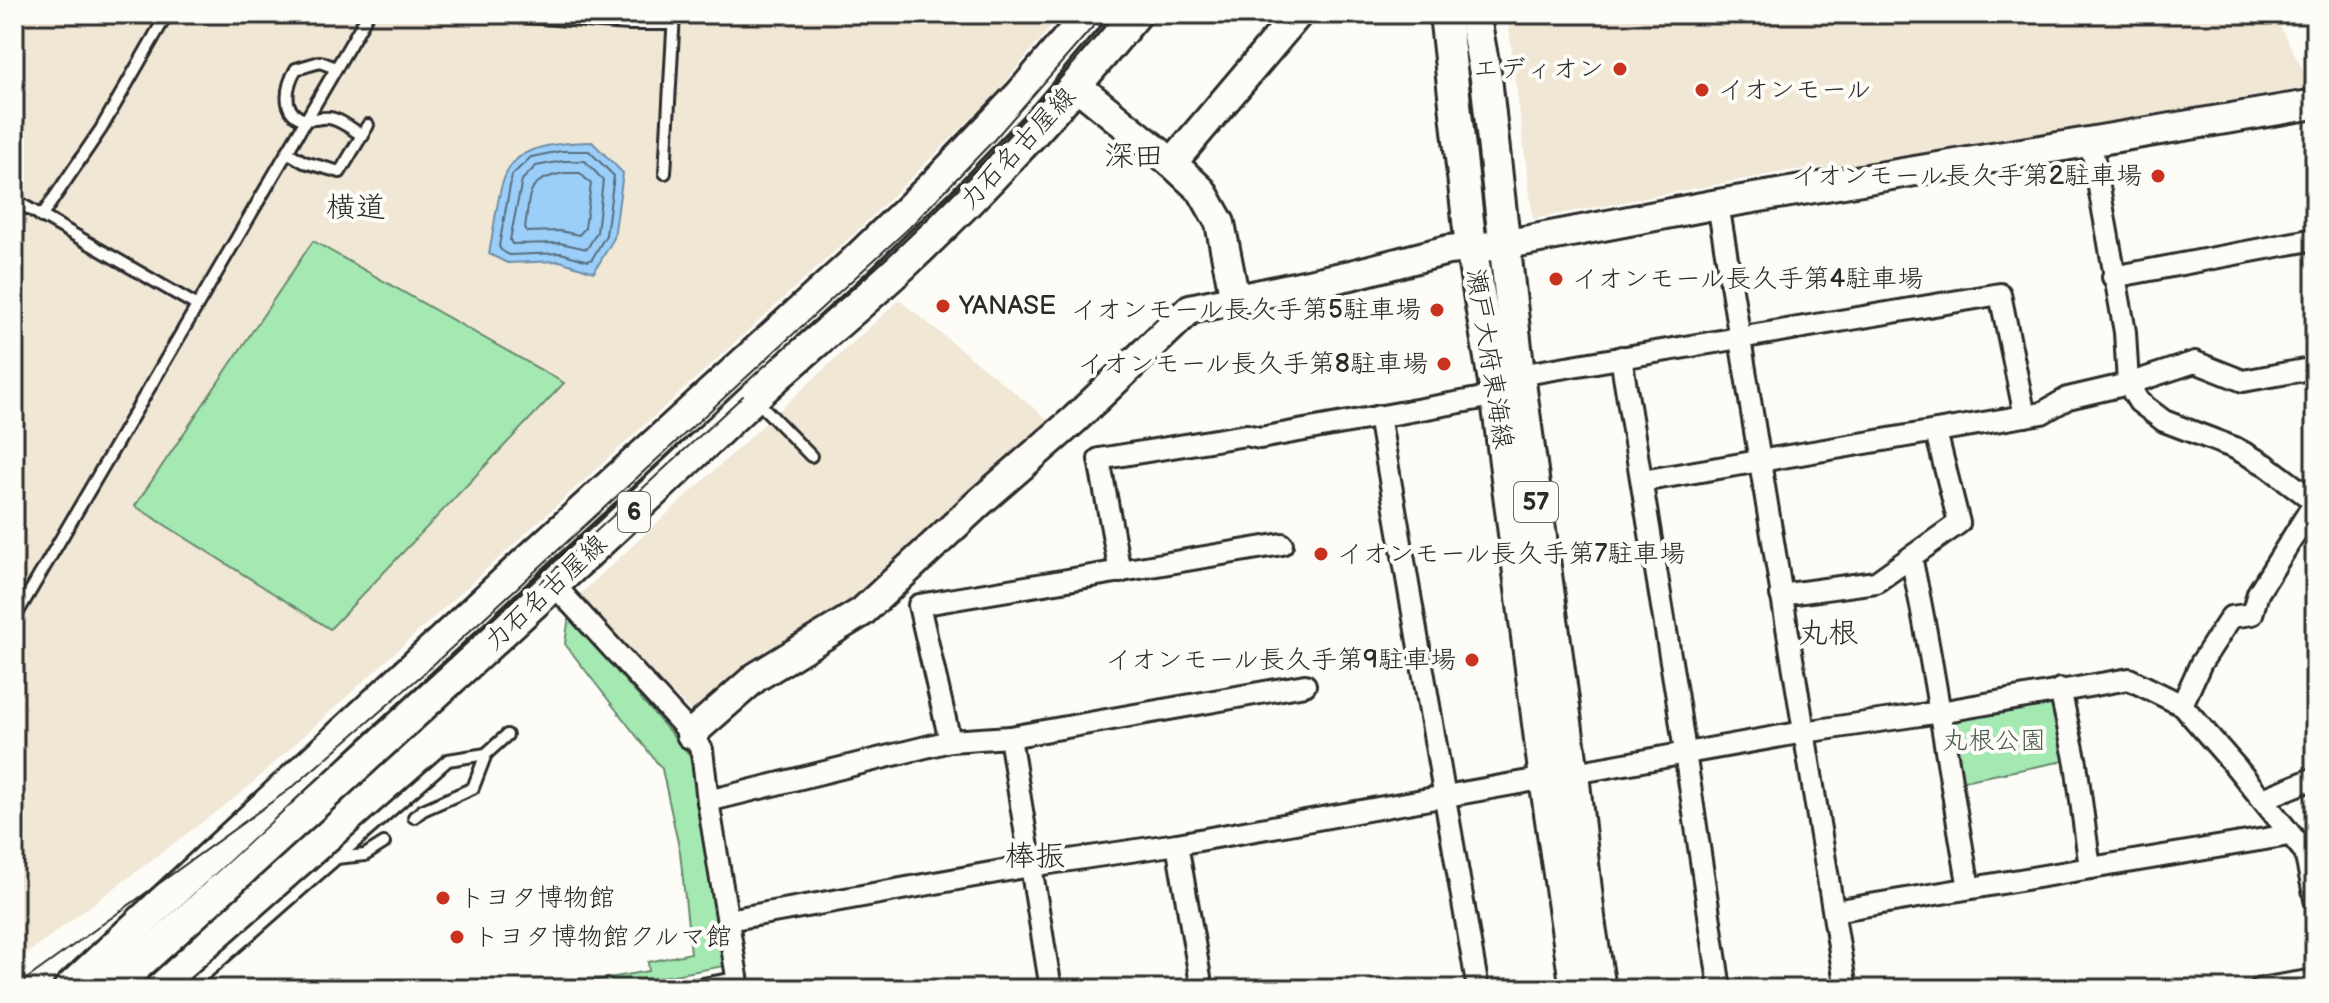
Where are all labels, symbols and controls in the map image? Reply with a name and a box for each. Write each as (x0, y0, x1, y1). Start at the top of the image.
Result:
place label: エディオン (1473, 54, 1604, 85)
marker: エディオン (1611, 60, 1629, 78)
place label: イオンモール (1718, 75, 1871, 106)
street label: 力石名古屋線 (953, 81, 1083, 217)
marker: イオンモール (1693, 81, 1711, 99)
district label: 深田 (1104, 139, 1164, 175)
place label: イオンモール長久手第2駐車場 (1791, 161, 2142, 192)
marker: イオンモール長久手第2駐車場 (2149, 167, 2167, 185)
district label: 横道 (326, 190, 386, 226)
place label: イオンモール長久手第4駐車場 (1572, 264, 1923, 295)
street label: 瀬戸大府東海線 (1459, 267, 1519, 451)
marker: イオンモール長久手第4駐車場 (1547, 270, 1565, 288)
place label: YANASE (958, 291, 1056, 322)
place label: イオンモール長久手第5駐車場 (1071, 295, 1421, 326)
marker: YANASE (934, 297, 952, 315)
marker: イオンモール長久手第5駐車場 (1428, 301, 1446, 319)
place label: イオンモール長久手第8駐車場 (1077, 349, 1428, 380)
marker: イオンモール長久手第8駐車場 (1435, 355, 1453, 373)
road number: 57 (1514, 482, 1558, 522)
road number: 6 (618, 492, 650, 532)
street label: 力石名古屋線 (478, 528, 614, 658)
place label: イオンモール長久手第7駐車場 (1337, 539, 1685, 570)
marker: イオンモール長久手第7駐車場 (1312, 545, 1330, 563)
district label: 丸根 (1798, 616, 1858, 652)
place label: イオンモール長久手第9駐車場 (1106, 645, 1456, 676)
marker: イオンモール長久手第9駐車場 (1463, 651, 1481, 669)
park label: 丸根公園 (1942, 726, 2046, 757)
district label: 棒振 (1005, 839, 1065, 875)
place label: トヨタ博物館 (459, 883, 615, 914)
marker: トヨタ博物館 (434, 889, 452, 907)
place label: トヨタ博物館クルマ館 (473, 922, 732, 953)
marker: トヨタ博物館クルマ館 (448, 928, 466, 946)

